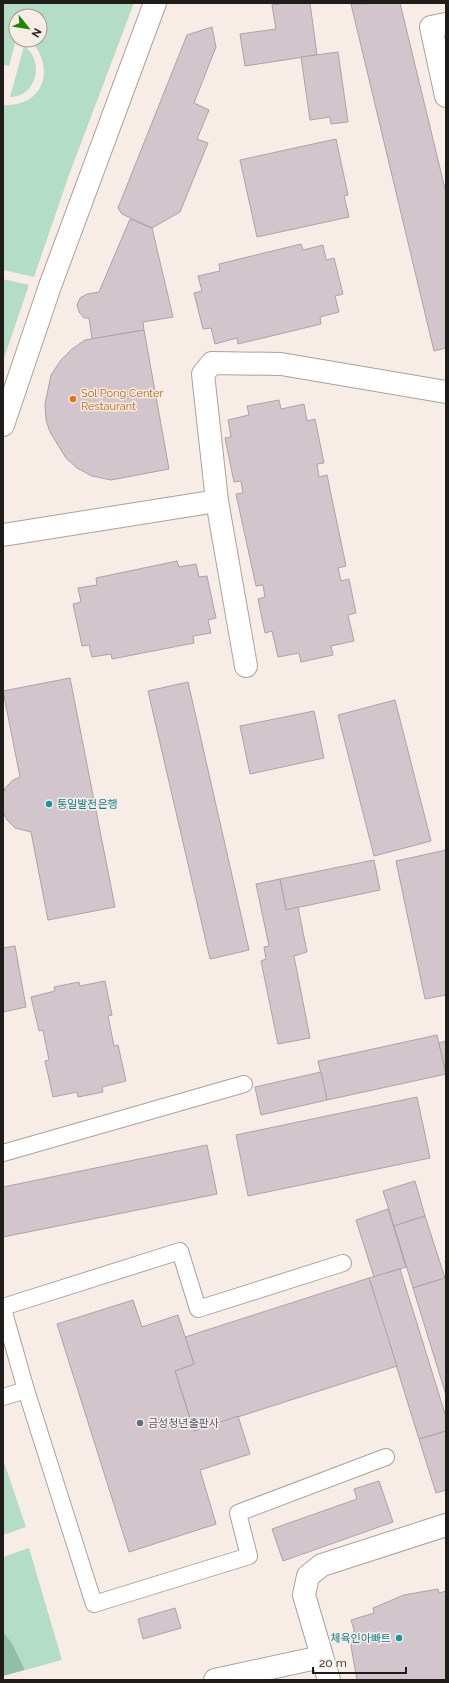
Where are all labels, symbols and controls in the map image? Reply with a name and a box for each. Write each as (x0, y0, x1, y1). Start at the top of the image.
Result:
north arrow (8, 8, 48, 48)
text: N (28, 26, 44, 40)
place label: Sol Pong Center Restaurant (81, 387, 163, 413)
marker: Sol Pong Center Restaurant (68, 394, 78, 404)
place label: 통일발전은행 (57, 798, 118, 811)
marker: 통일발전은행 (44, 799, 54, 809)
place label: 금성청년출판사 (148, 1417, 219, 1430)
marker: 금성청년출판사 (135, 1418, 145, 1428)
place label: 체육인아빠트 (330, 1632, 391, 1645)
marker: 체육인아빠트 (394, 1633, 404, 1643)
scale bar (313, 1649, 406, 1675)
text: 20 m (319, 1656, 347, 1670)

